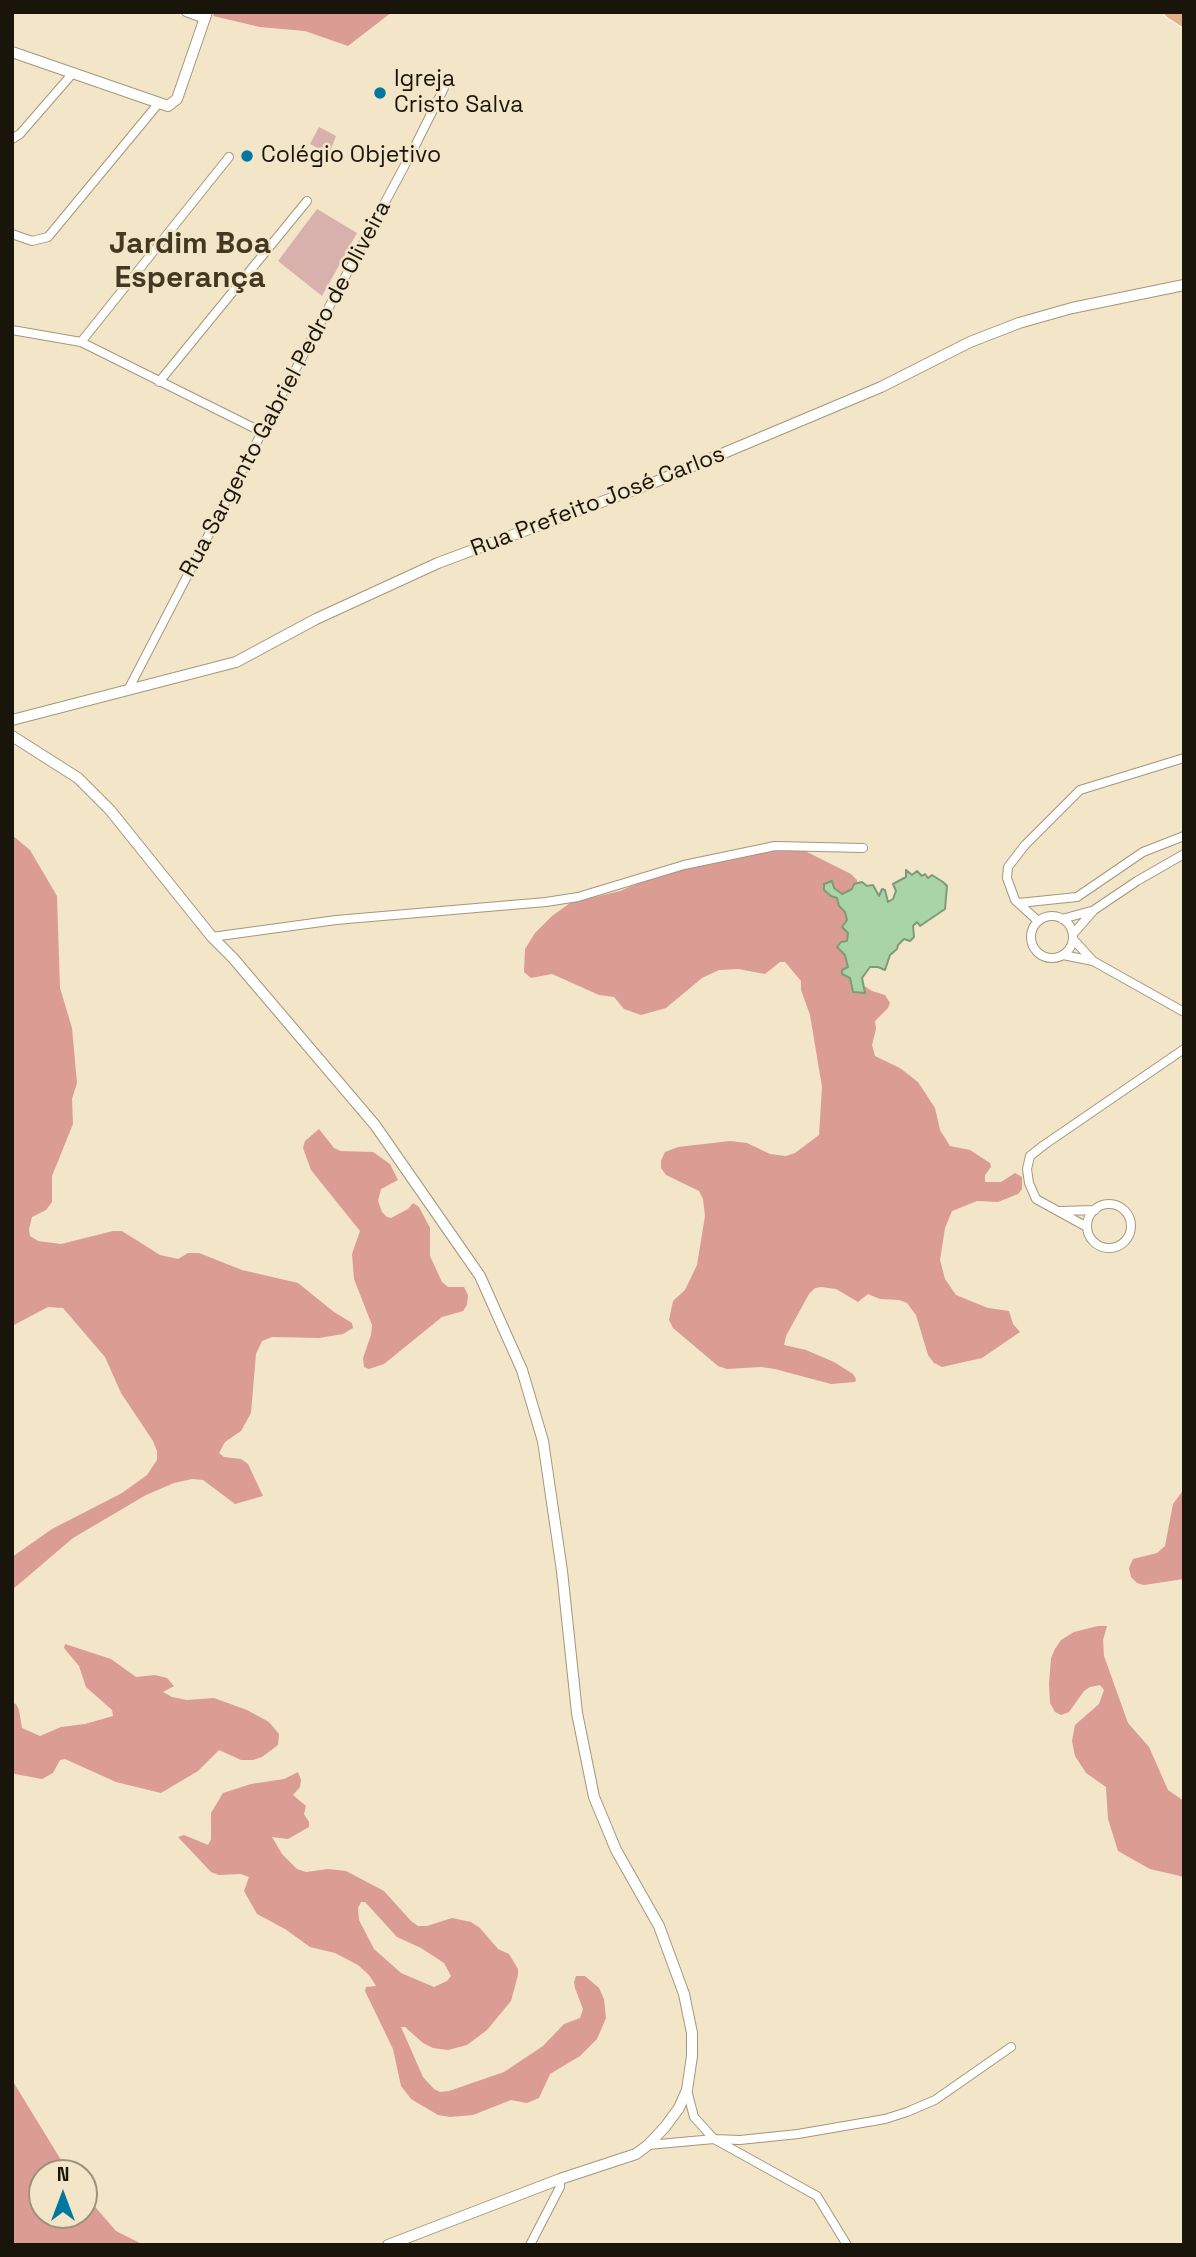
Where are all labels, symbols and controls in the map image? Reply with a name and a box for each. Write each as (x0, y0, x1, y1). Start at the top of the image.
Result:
place label: Igreja Cristo Salva (394, 66, 523, 120)
marker: Igreja Cristo Salva (372, 85, 388, 101)
place label: Colégio Objetivo (261, 142, 441, 170)
marker: Colégio Objetivo (239, 148, 255, 164)
street label: Rua Sargento Gabriel Pedro de Oliveira (175, 196, 397, 582)
district label: Jardim Boa Esperança (109, 227, 271, 298)
street label: Rua Prefeito José Carlos (467, 441, 729, 563)
north arrow (28, 2159, 98, 2229)
text: N (57, 2162, 69, 2187)

